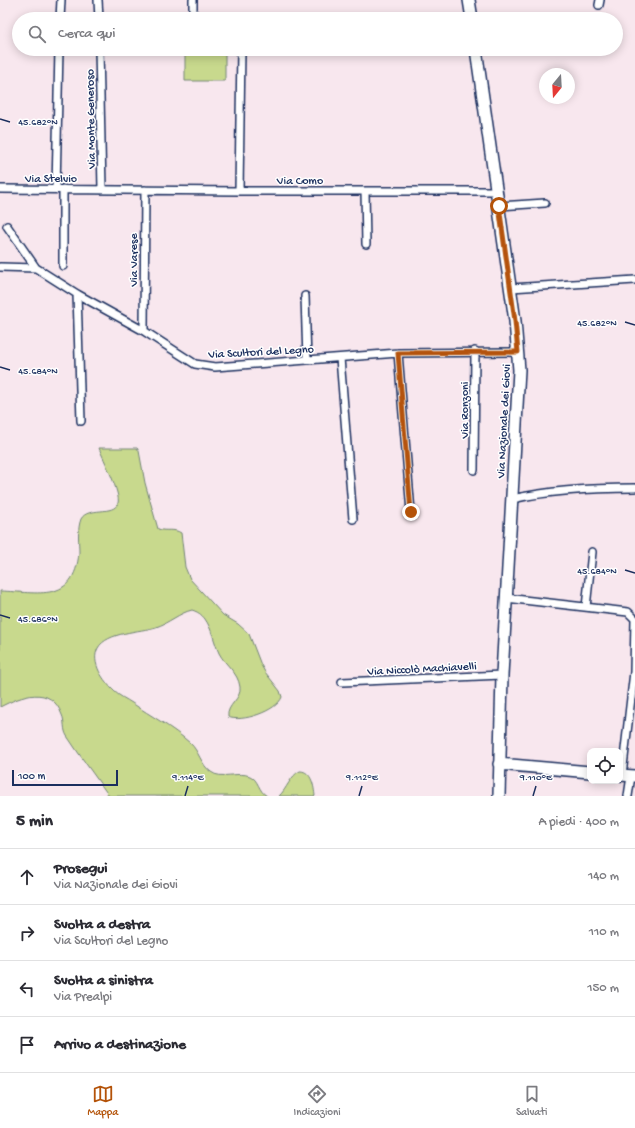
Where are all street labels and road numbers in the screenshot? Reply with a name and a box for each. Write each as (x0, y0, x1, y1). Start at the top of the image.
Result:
street label: Via Monte Generoso (84, 69, 100, 170)
street label: Via Stelvio (24, 173, 77, 187)
street label: Via Como (276, 175, 323, 189)
street label: Via Varese (128, 233, 142, 288)
street label: Via Scultori del Legno (207, 343, 314, 363)
street label: Via Nazionale dei Giovi (495, 363, 515, 480)
street label: Via Ronzoni (459, 381, 473, 439)
street label: Via Niccolò Machiavelli (366, 660, 478, 680)

